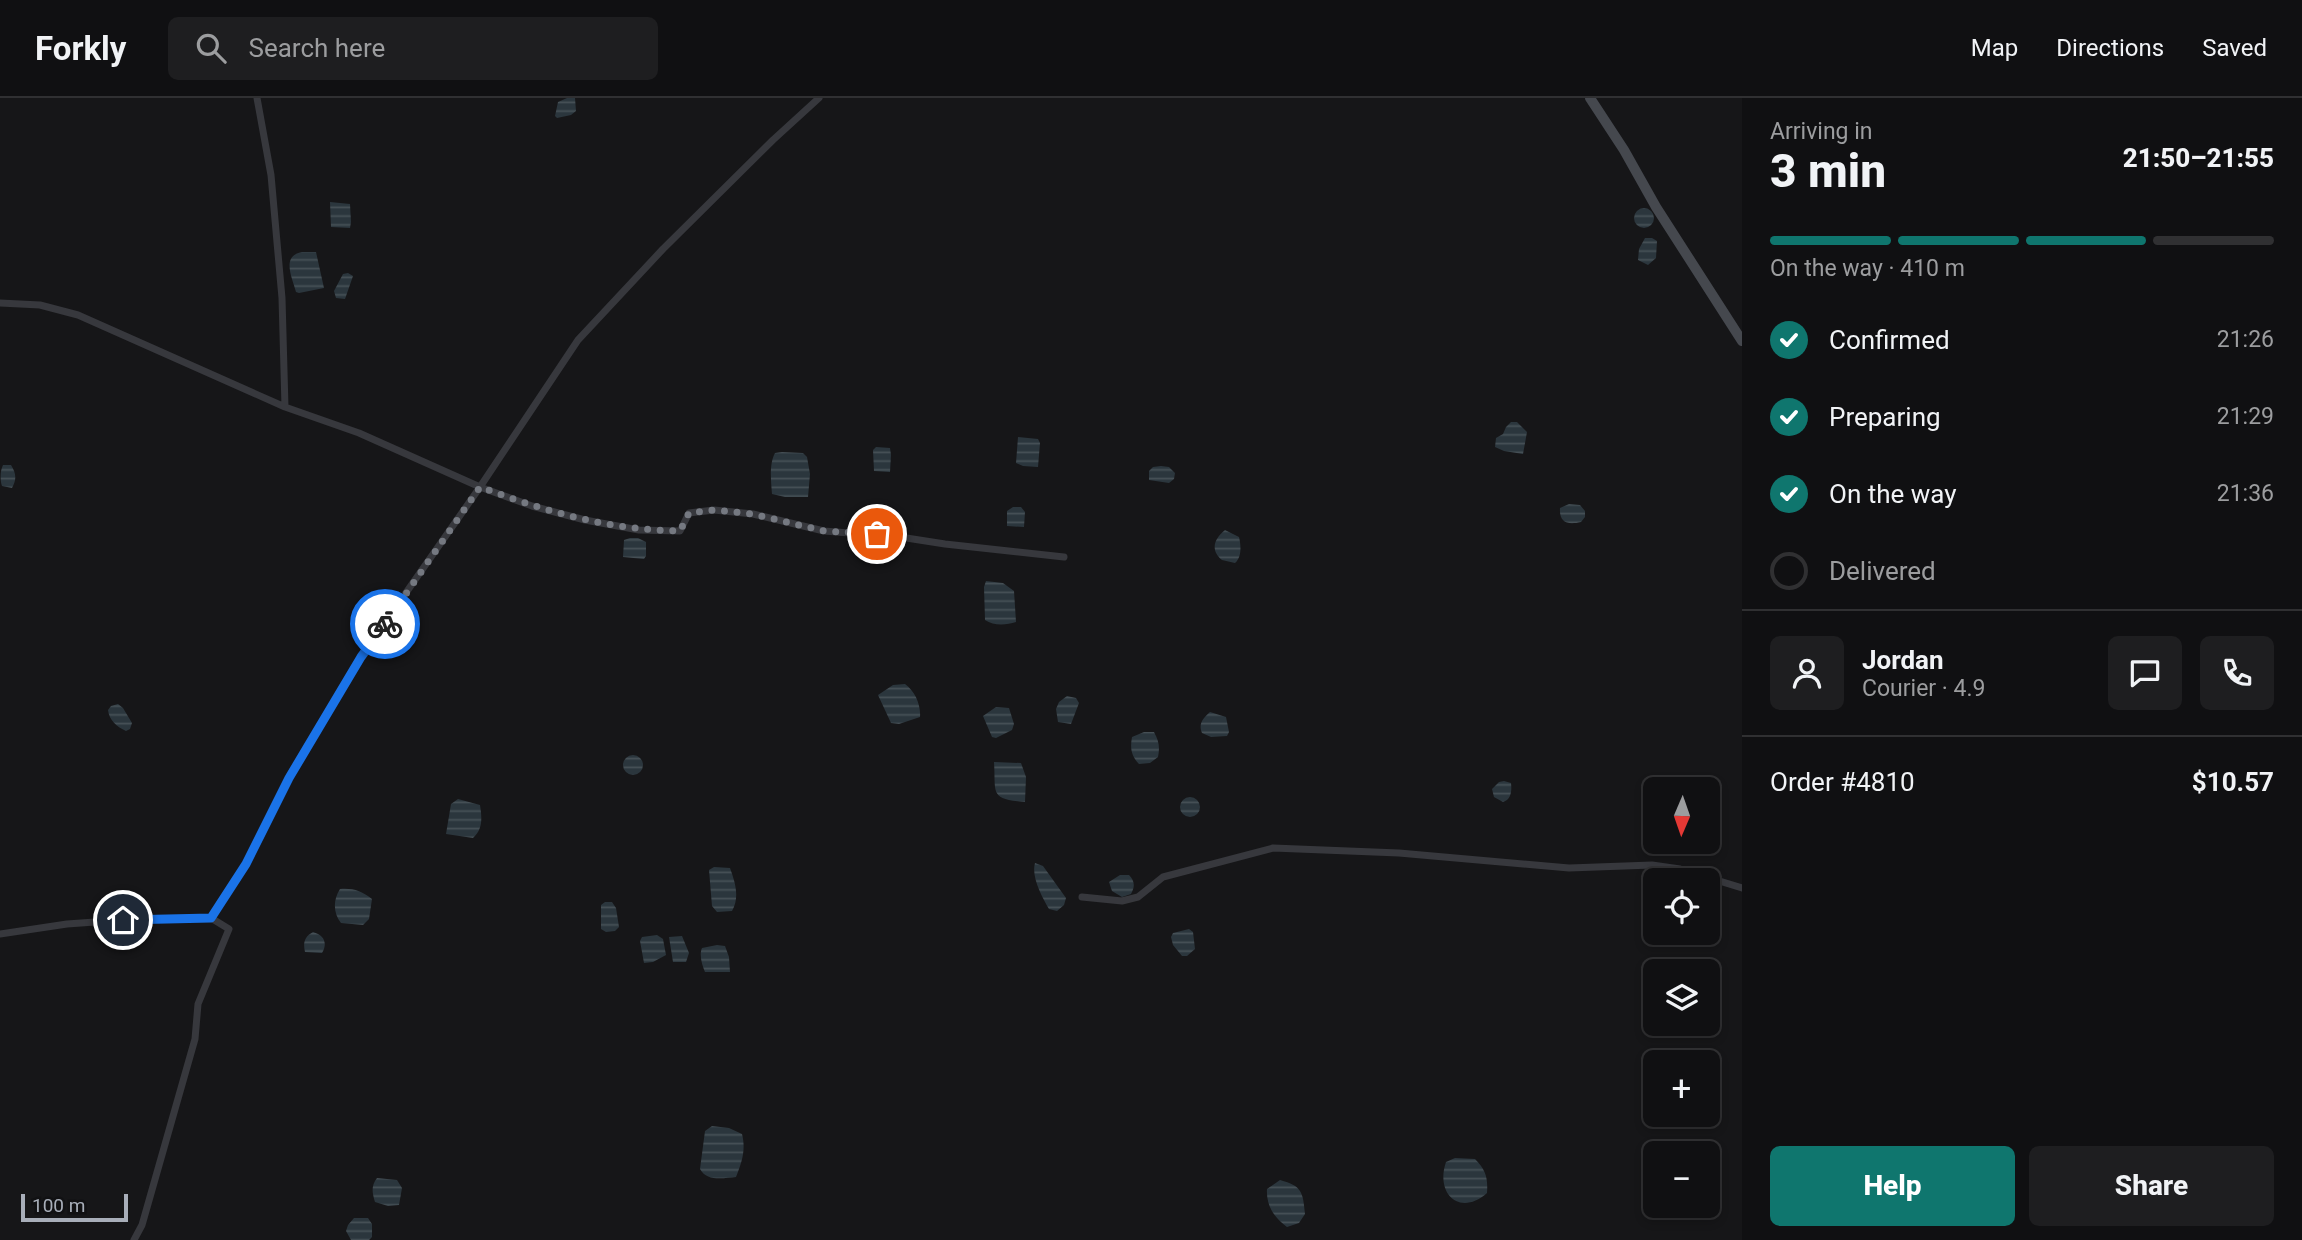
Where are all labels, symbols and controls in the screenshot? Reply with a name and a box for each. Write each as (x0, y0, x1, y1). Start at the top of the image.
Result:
search box (168, 17, 658, 80)
text: Forkly (35, 29, 126, 68)
icon: search (192, 29, 230, 67)
text: Search here (248, 33, 385, 63)
text: Map (1971, 34, 2018, 62)
text: Directions (2056, 34, 2164, 62)
text: Saved (2202, 34, 2267, 62)
text: Arriving in (1770, 118, 1873, 145)
text: 21:50–21:55 (2123, 143, 2274, 173)
text: 3 min (1770, 144, 1886, 198)
text: On the way · 410 m (1770, 255, 1965, 282)
icon: check (1770, 321, 1808, 359)
text: Confirmed (1829, 325, 1950, 355)
text: 21:26 (2217, 326, 2274, 353)
icon: check (1770, 398, 1808, 436)
text: Preparing (1829, 402, 1941, 432)
text: 21:29 (2217, 403, 2274, 430)
icon: check (1770, 475, 1808, 513)
text: On the way (1829, 479, 1957, 509)
text: 21:36 (2217, 480, 2274, 507)
pin (847, 504, 907, 564)
icon: bag (858, 515, 896, 553)
text: Delivered (1829, 556, 1936, 586)
courier (350, 589, 420, 659)
icon: bike (366, 605, 404, 643)
button: person (1770, 636, 1844, 710)
button: chat (2108, 636, 2182, 710)
button: phone (2200, 636, 2274, 710)
text: Jordan (1862, 645, 1944, 675)
text: Courier · 4.9 (1862, 675, 1985, 702)
text: Order #4810 (1770, 767, 1915, 797)
text: $10.57 (2192, 767, 2274, 797)
north arrow (1643, 777, 1720, 854)
map controls (1643, 777, 1720, 1218)
button: locate (1643, 868, 1720, 945)
pin (93, 890, 153, 950)
icon: home (104, 901, 142, 939)
button: layers (1643, 959, 1720, 1036)
button: + (1643, 1050, 1720, 1127)
button: − (1643, 1141, 1720, 1218)
button: Help (1770, 1146, 2015, 1226)
button: Share (2029, 1146, 2274, 1226)
scale bar (21, 1191, 128, 1223)
text: 100 m (32, 1194, 85, 1217)

